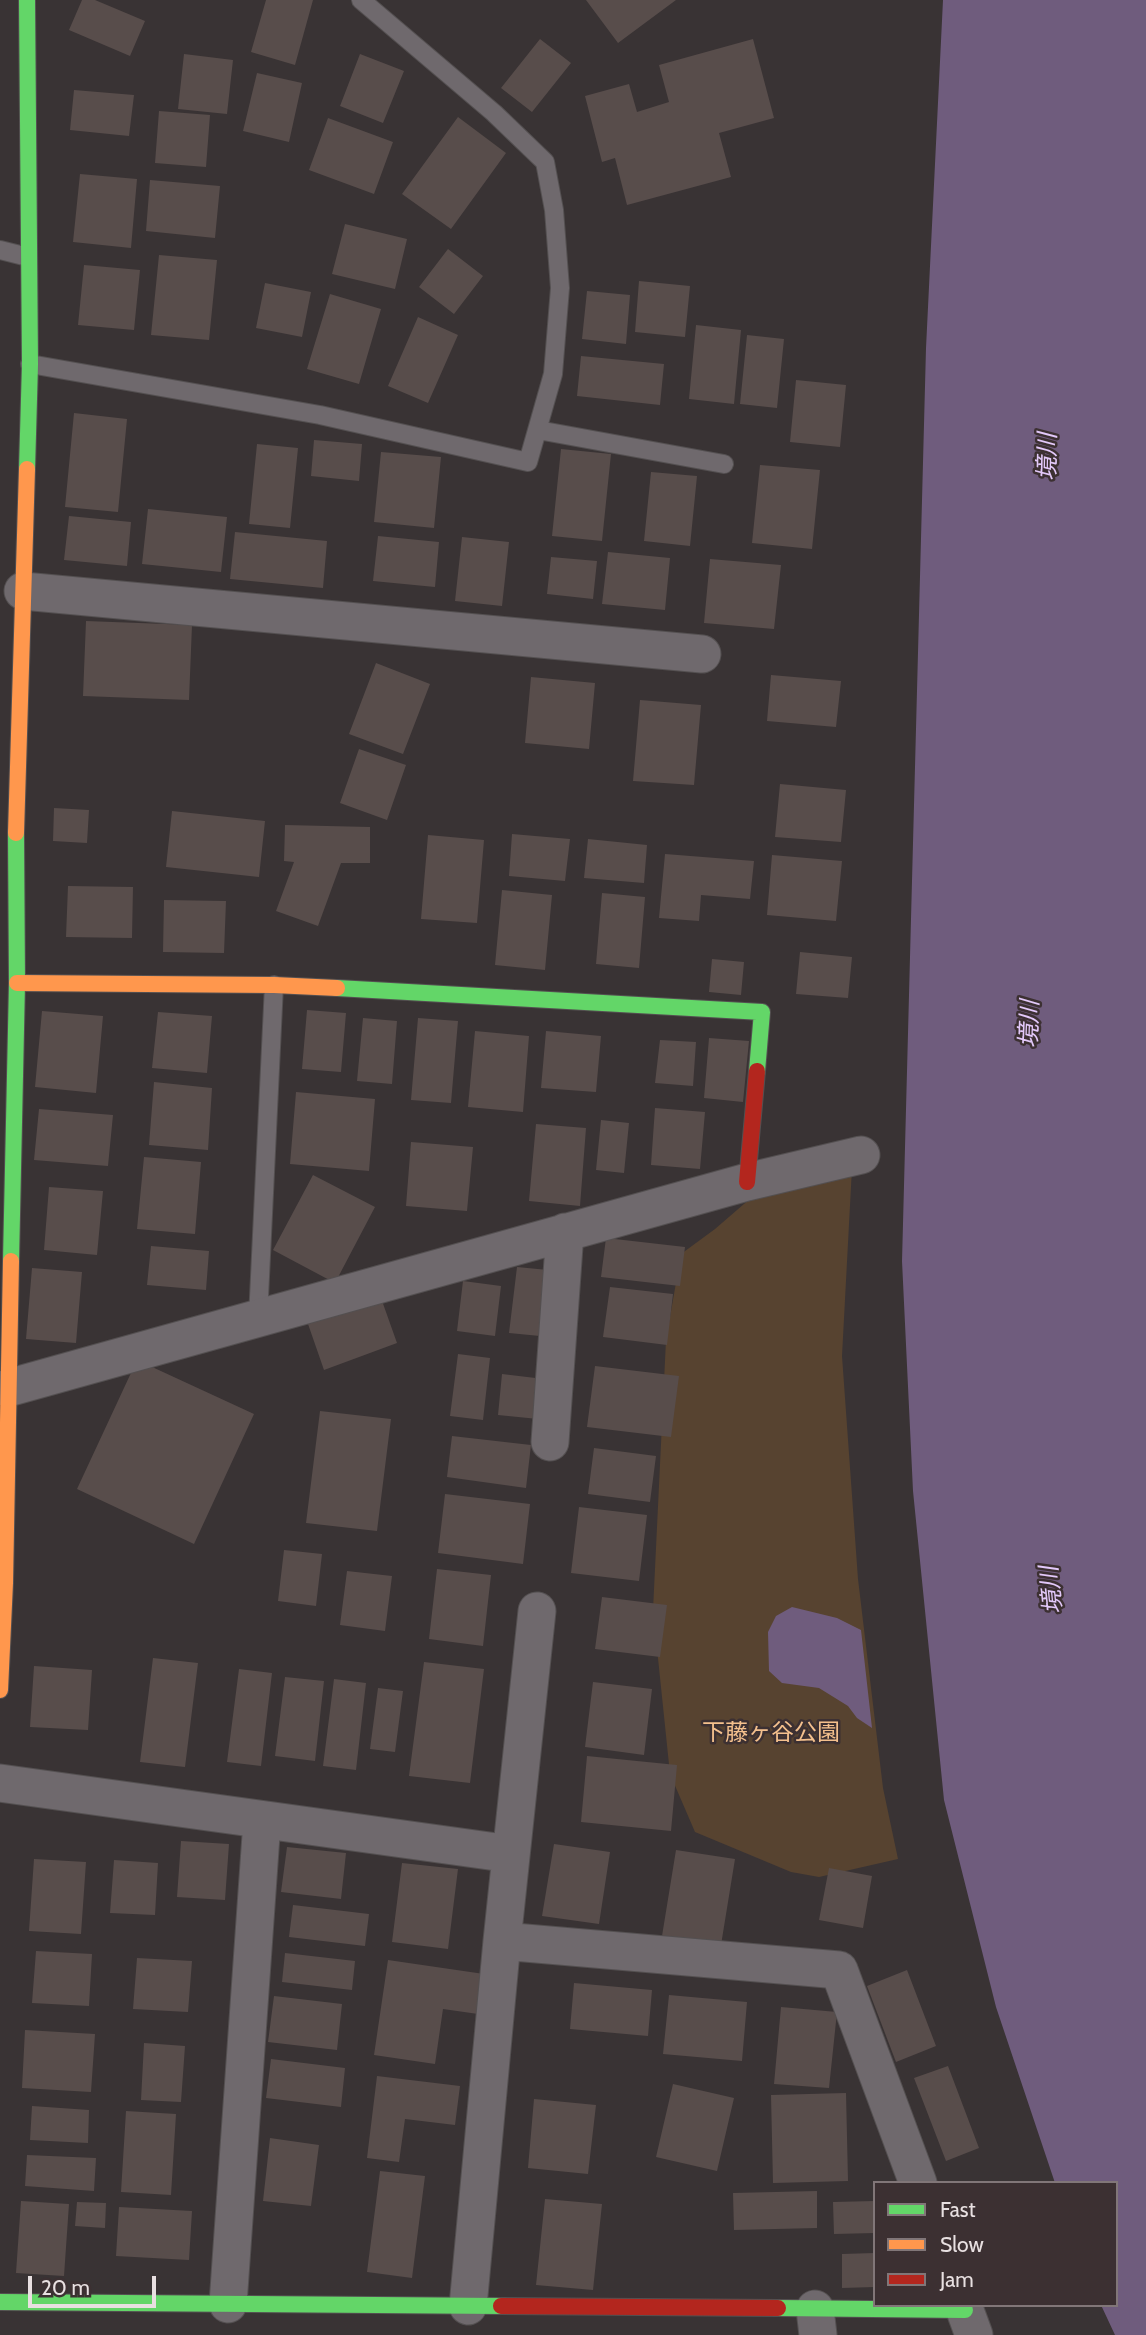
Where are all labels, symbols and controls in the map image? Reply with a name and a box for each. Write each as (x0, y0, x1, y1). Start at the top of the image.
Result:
water label: 境川 (1033, 433, 1063, 481)
water label: 境川 (1015, 1000, 1045, 1048)
water label: 境川 (1035, 1565, 1069, 1615)
park label: 下藤ヶ谷公園 (702, 1719, 840, 1747)
legend (873, 2181, 1118, 2307)
text: Fast (940, 2197, 976, 2222)
text: Slow (940, 2232, 984, 2257)
scale bar (32, 2262, 159, 2306)
text: Jam (940, 2267, 974, 2292)
text: 20 m (41, 2275, 90, 2300)

